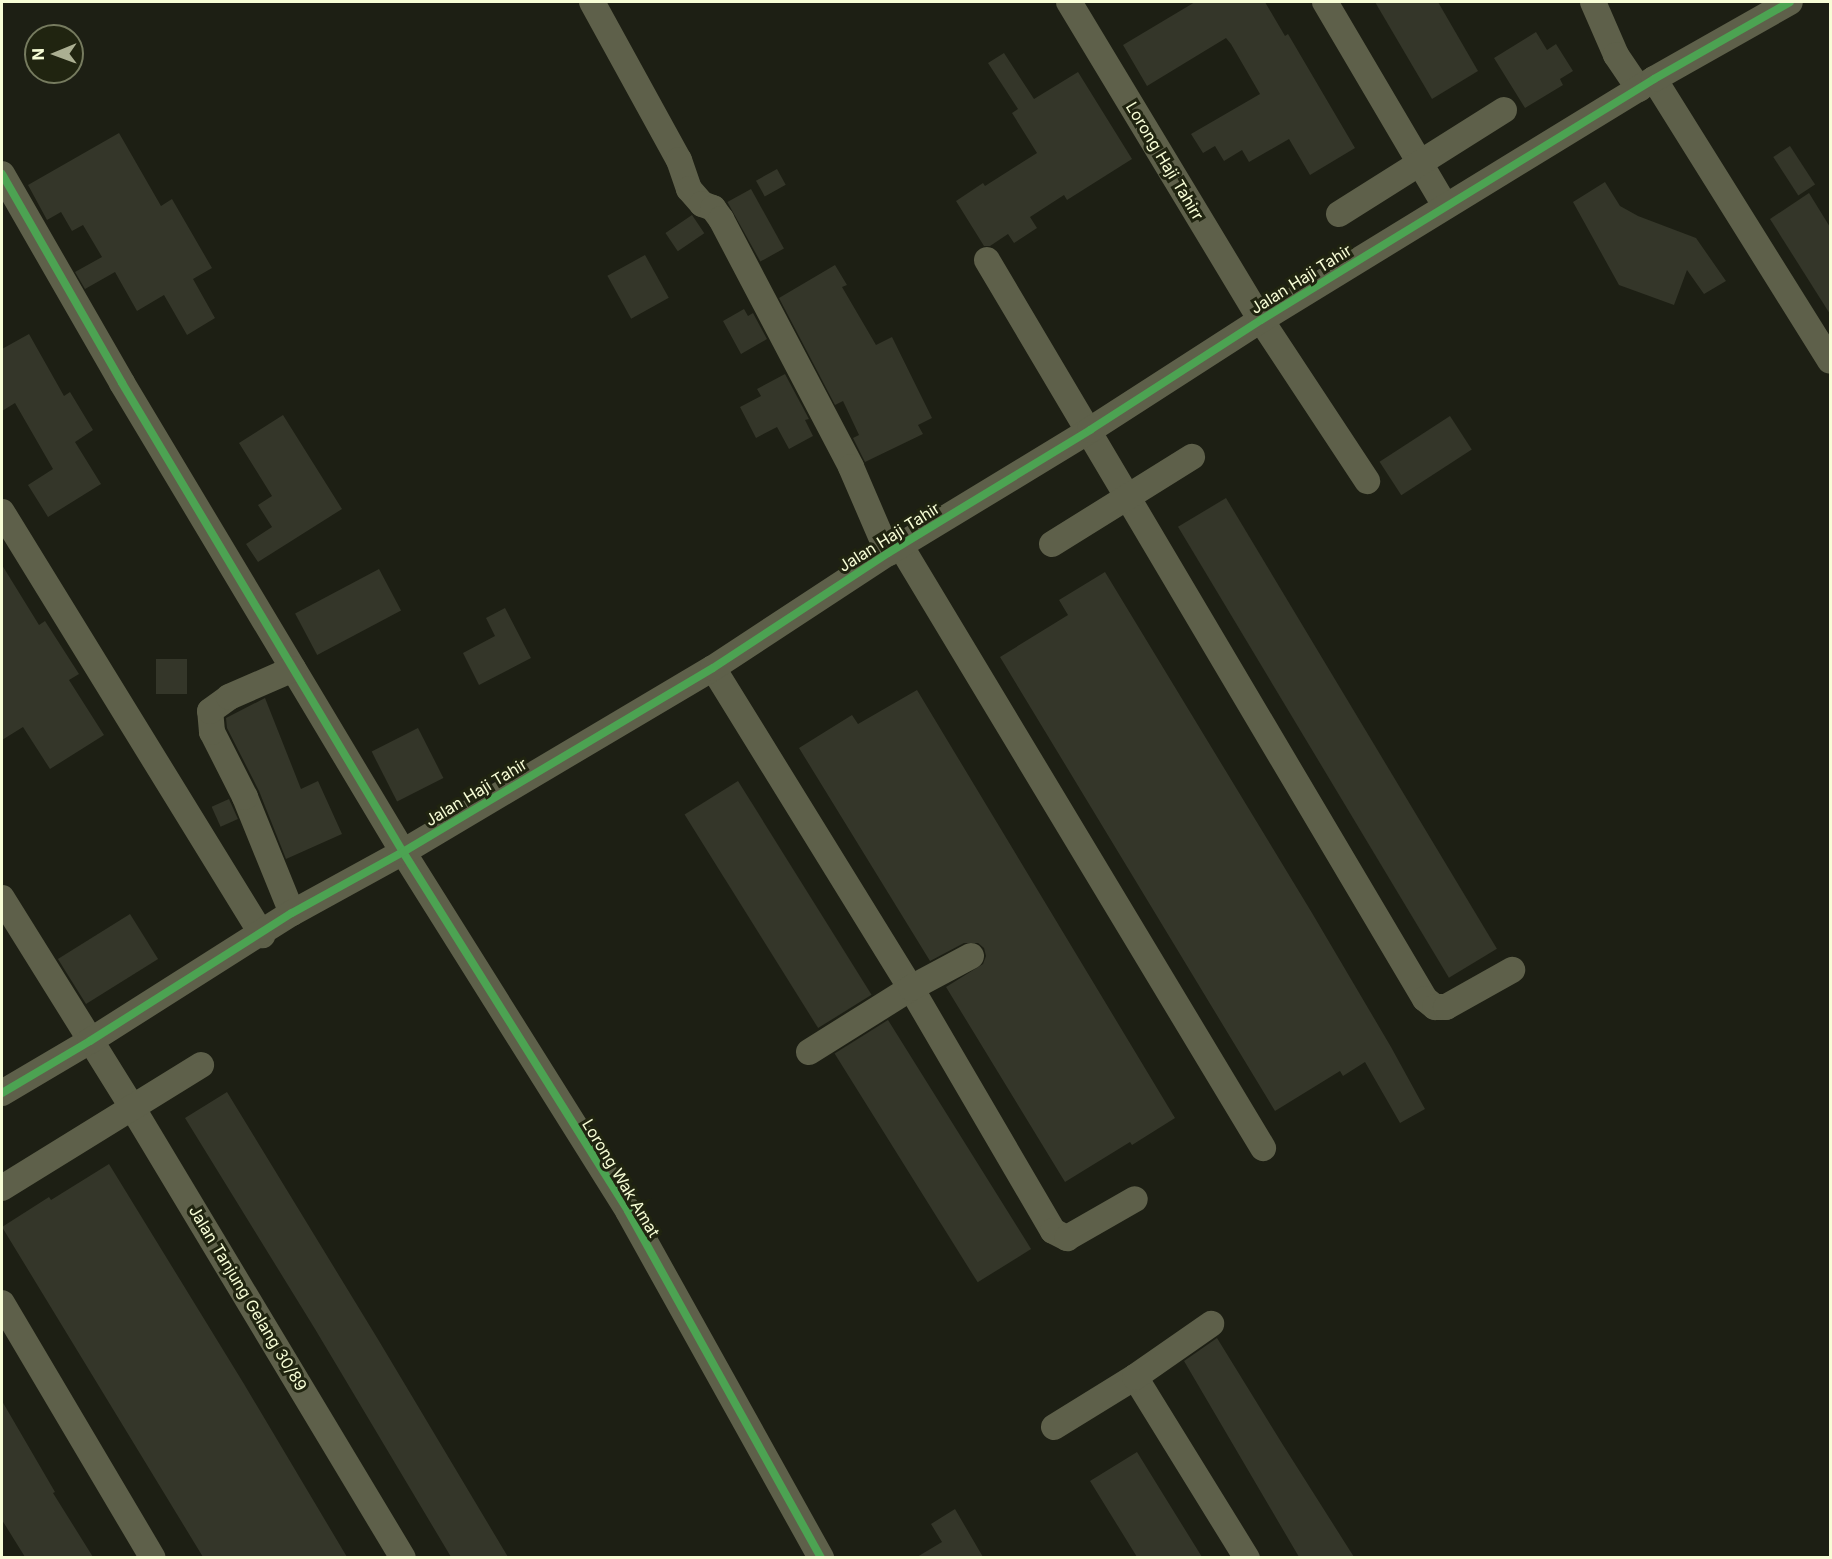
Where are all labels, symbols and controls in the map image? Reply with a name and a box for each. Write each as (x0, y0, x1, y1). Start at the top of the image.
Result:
north arrow (24, 24, 84, 84)
text: N (28, 48, 48, 61)
street label: Lorong Haji Tahirr (1122, 98, 1208, 224)
street label: Jalan Haji Tahir (1247, 240, 1355, 318)
street label: Jalan Haji Tahir (835, 498, 943, 576)
street label: Jalan Haji Tahir (422, 754, 530, 830)
street label: Lorong Wak Amat (578, 1116, 664, 1240)
street label: Jalan Tanjung Gelang 30/89 (185, 1202, 311, 1394)

